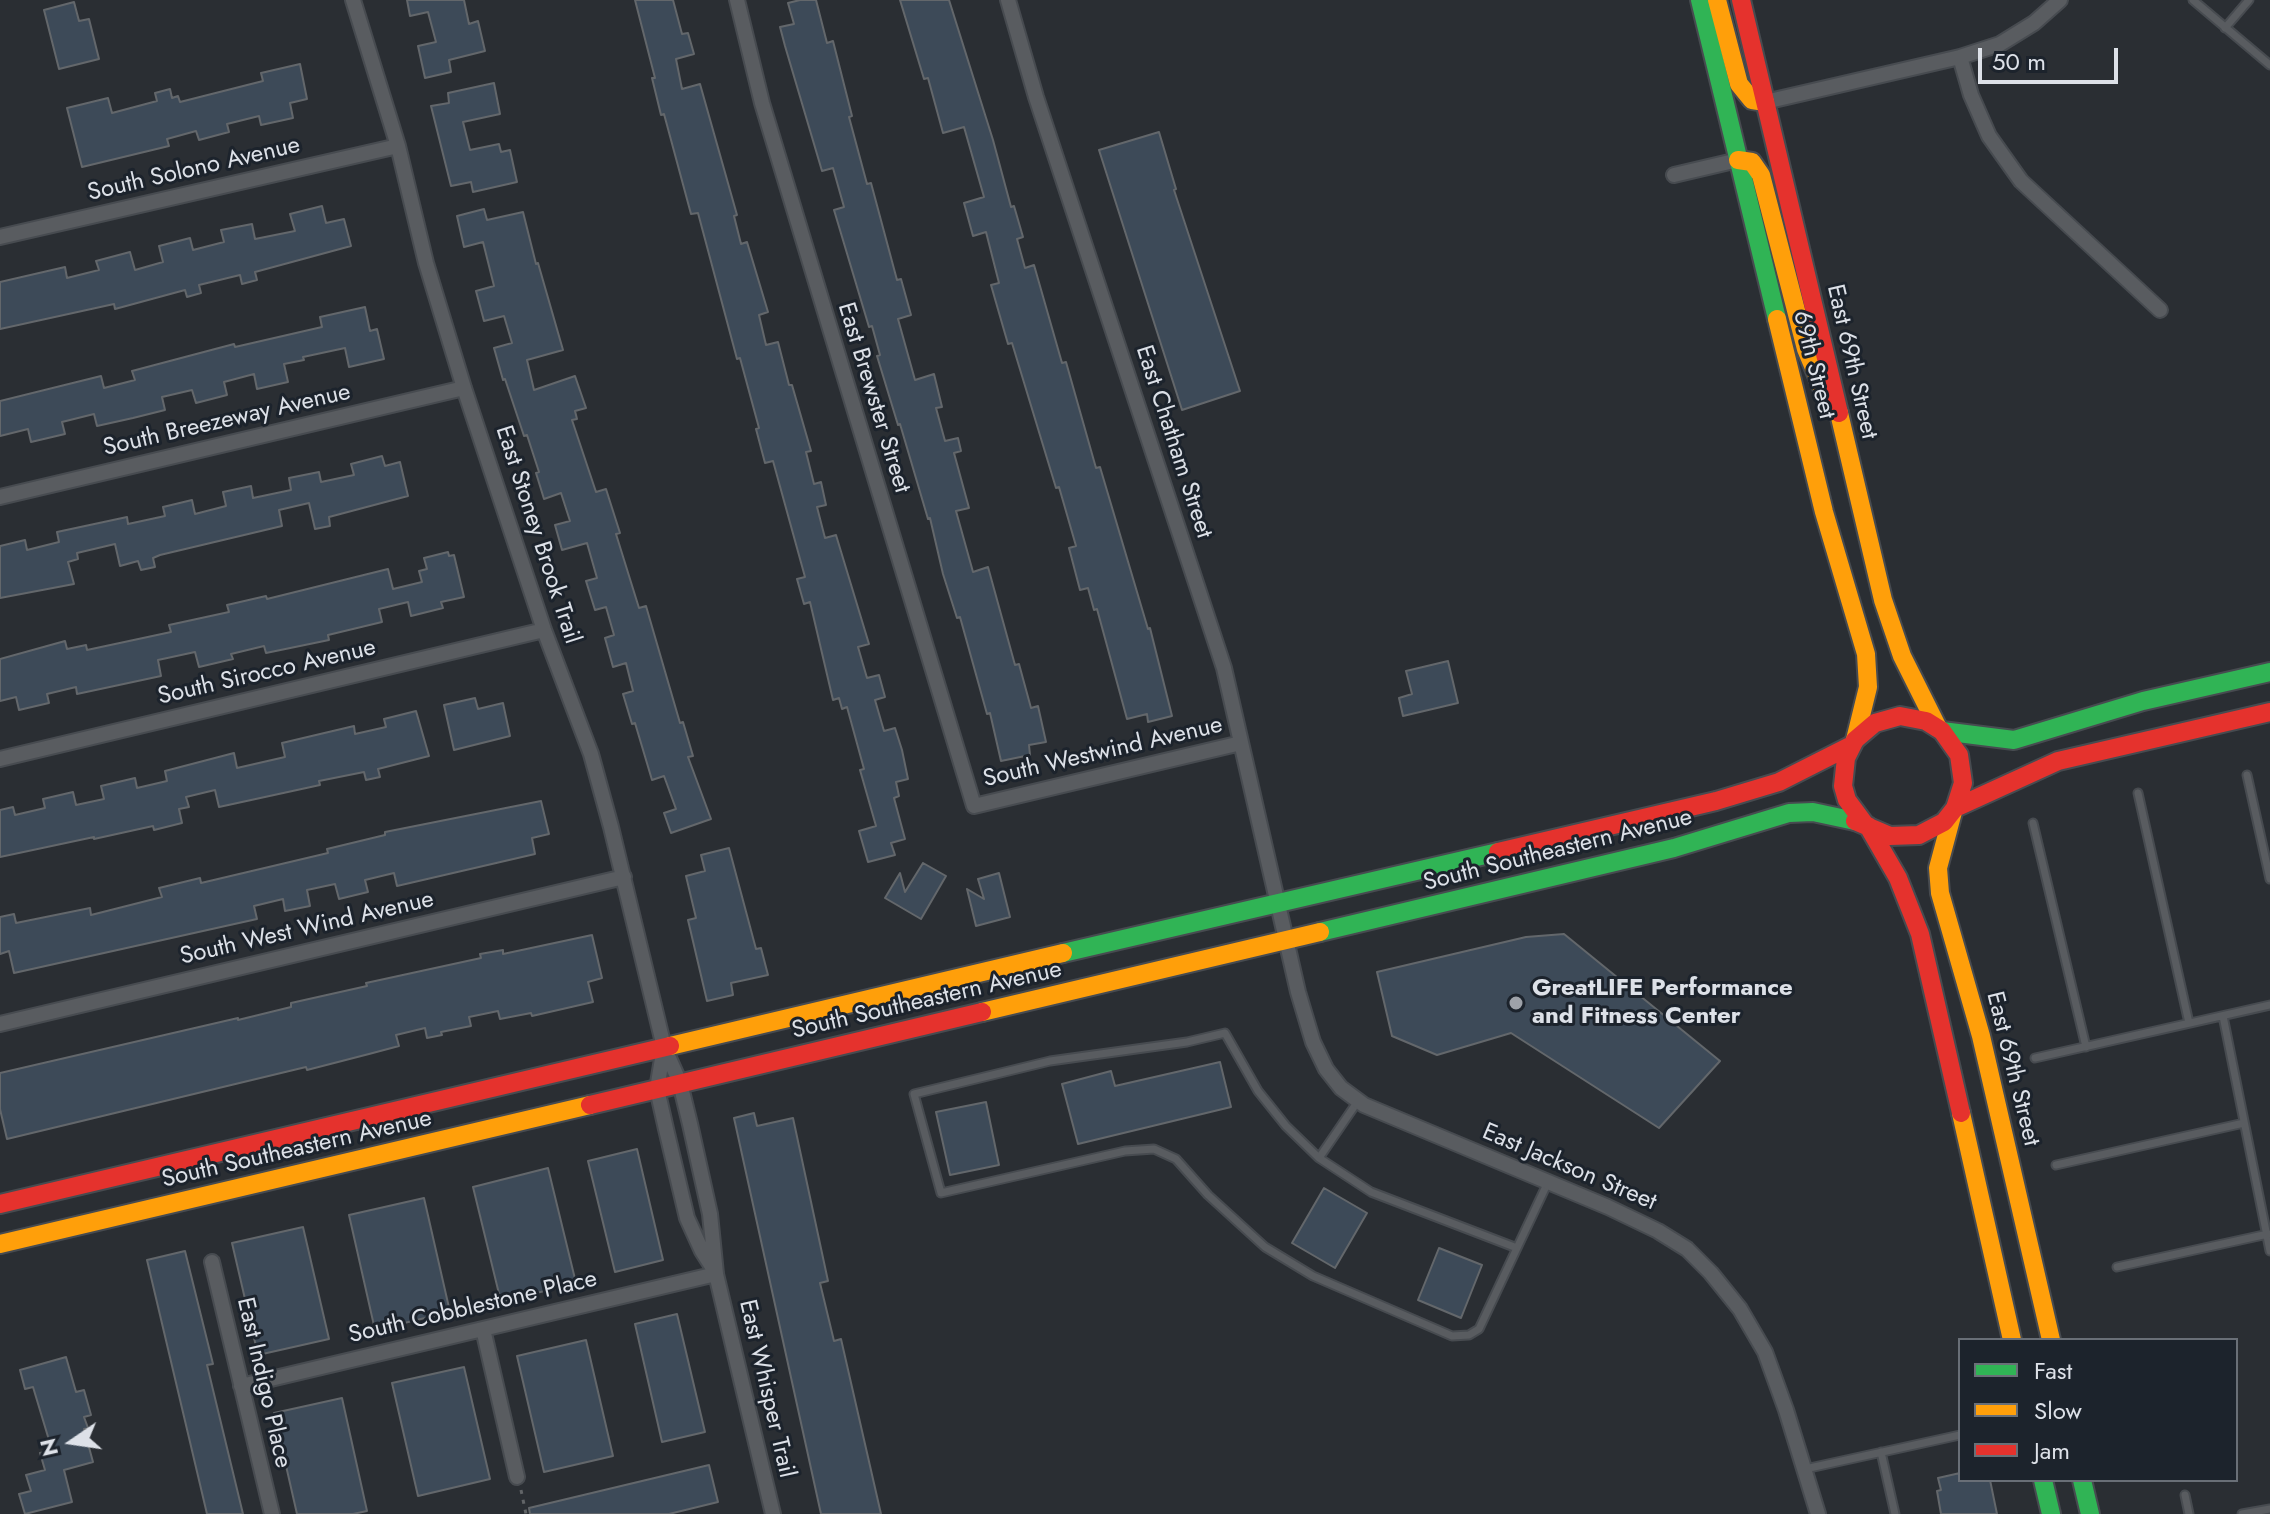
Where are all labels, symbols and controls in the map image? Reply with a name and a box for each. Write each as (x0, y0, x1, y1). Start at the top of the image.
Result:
scale bar (1982, 32, 2122, 82)
text: 50 m (1992, 44, 2046, 79)
street label: South Solono Avenue (85, 132, 303, 208)
street label: East 69th Street (1819, 282, 1883, 442)
street label: East Brewster Street (830, 299, 916, 497)
street label: 69th Street (1786, 308, 1840, 422)
street label: East Chatham Street (1128, 342, 1218, 542)
street label: South Breezeway Avenue (101, 379, 353, 463)
street label: East Stoney Brook Trail (488, 422, 586, 648)
street label: South Sirocco Avenue (155, 634, 379, 712)
street label: South Westwind Avenue (980, 711, 1226, 795)
street label: South Southeastern Avenue (1421, 804, 1695, 898)
street label: South West Wind Avenue (177, 886, 437, 972)
street label: South Southeastern Avenue (789, 956, 1065, 1046)
place label: GreatLIFE Performance and Fitness Center (1532, 975, 1793, 1031)
street label: East 69th Street (1979, 989, 2045, 1149)
marker: GreatLIFE Performance and Fitness Center (1507, 994, 1525, 1012)
street label: South Southeastern Avenue (159, 1105, 435, 1195)
street label: East Jackson Street (1478, 1118, 1660, 1218)
street label: South Cobblestone Place (346, 1265, 600, 1351)
street label: East Indigo Place (229, 1295, 297, 1471)
street label: East Whisper Trail (732, 1297, 800, 1481)
legend (1958, 1338, 2238, 1482)
text: Fast (2034, 1353, 2072, 1388)
text: Slow (2034, 1393, 2082, 1428)
north arrow (32, 1402, 112, 1482)
text: Jam (2034, 1433, 2070, 1468)
text: N (31, 1435, 66, 1460)

